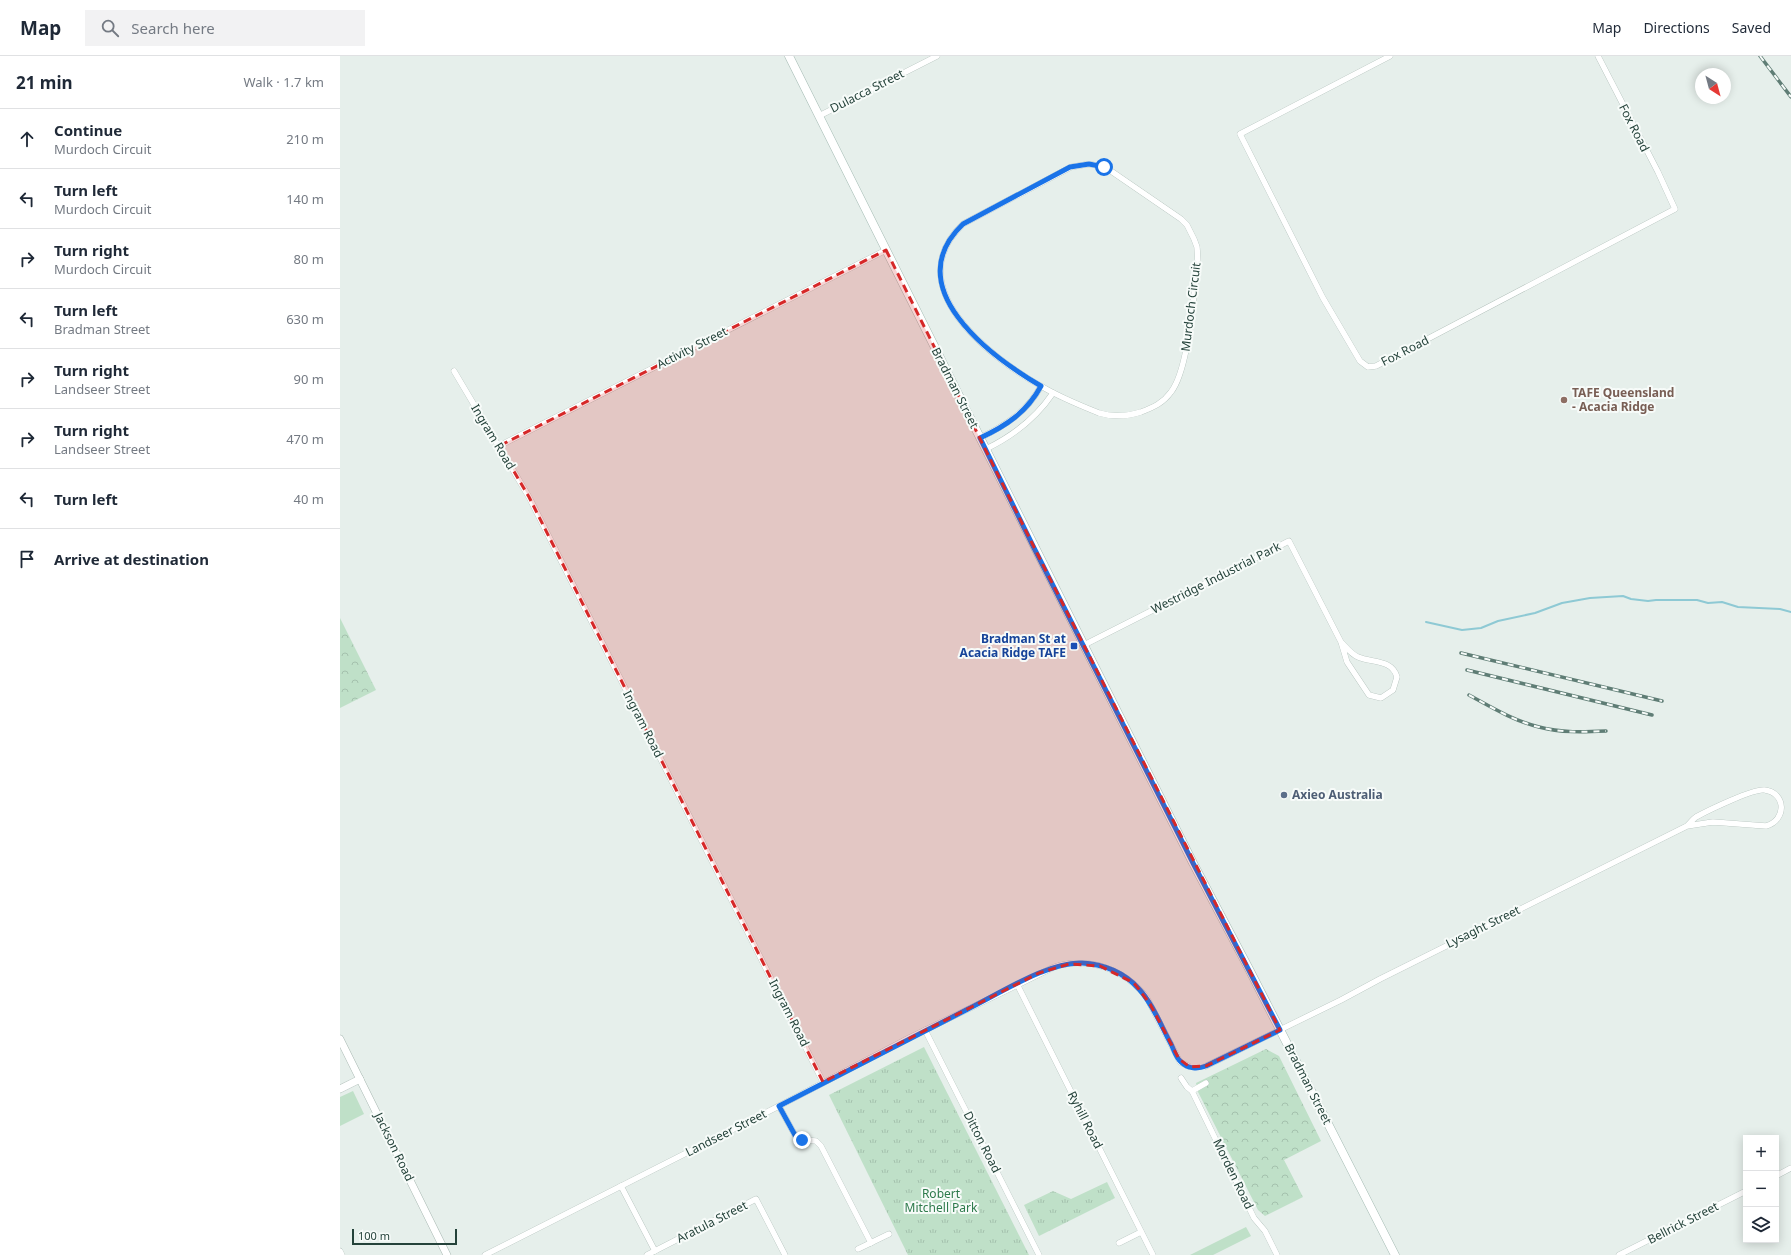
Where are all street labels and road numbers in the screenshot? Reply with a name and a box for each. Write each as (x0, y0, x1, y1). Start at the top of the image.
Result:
street label: Dulacca Street (827, 64, 907, 116)
street label: Fox Road (1615, 101, 1654, 155)
street label: Murdoch Circuit (1177, 261, 1205, 353)
street label: Activity Street (654, 322, 731, 373)
street label: Fox Road (1378, 331, 1432, 370)
street label: Bradman Street (928, 344, 983, 432)
street label: Ingram Road (467, 401, 520, 473)
street label: Westridge Industrial Park (1148, 537, 1284, 618)
street label: Ingram Road (619, 687, 668, 760)
street label: Lysaght Street (1443, 901, 1523, 952)
street label: Ingram Road (765, 976, 814, 1049)
street label: Bradman Street (1281, 1040, 1336, 1128)
street label: Ryhill Road (1064, 1088, 1107, 1151)
street label: Landseer Street (682, 1105, 770, 1160)
street label: Ditton Road (960, 1108, 1005, 1176)
street label: Jackson Road (370, 1109, 418, 1184)
street label: Morden Road (1209, 1136, 1258, 1212)
street label: Aratula Street (673, 1196, 751, 1247)
street label: Bellrick Street (1644, 1197, 1722, 1248)

